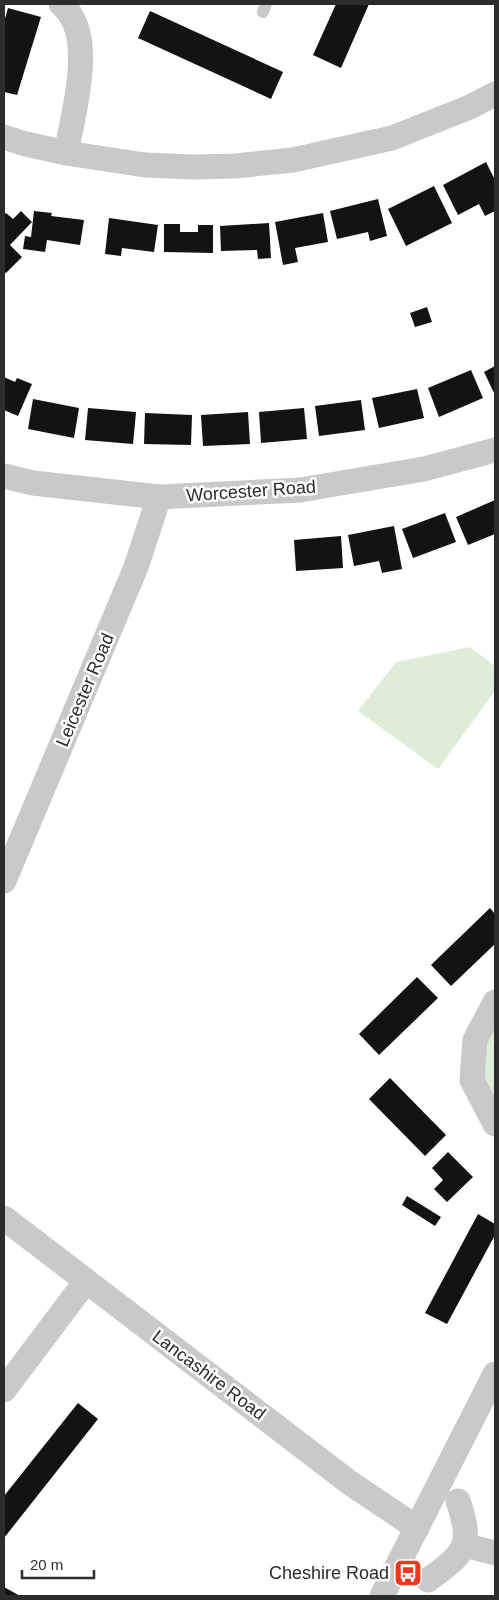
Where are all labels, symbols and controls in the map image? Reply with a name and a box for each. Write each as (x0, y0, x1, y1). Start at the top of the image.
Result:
street label: Worcester Road (186, 476, 316, 506)
street label: Leicester Road (52, 630, 118, 750)
street label: Lancashire Road (149, 1326, 269, 1424)
scale bar (22, 1548, 95, 1580)
text: 20 m (30, 1556, 63, 1573)
bus stop icon: Cheshire Road (393, 1558, 423, 1588)
place label: Cheshire Road (269, 1563, 389, 1583)

